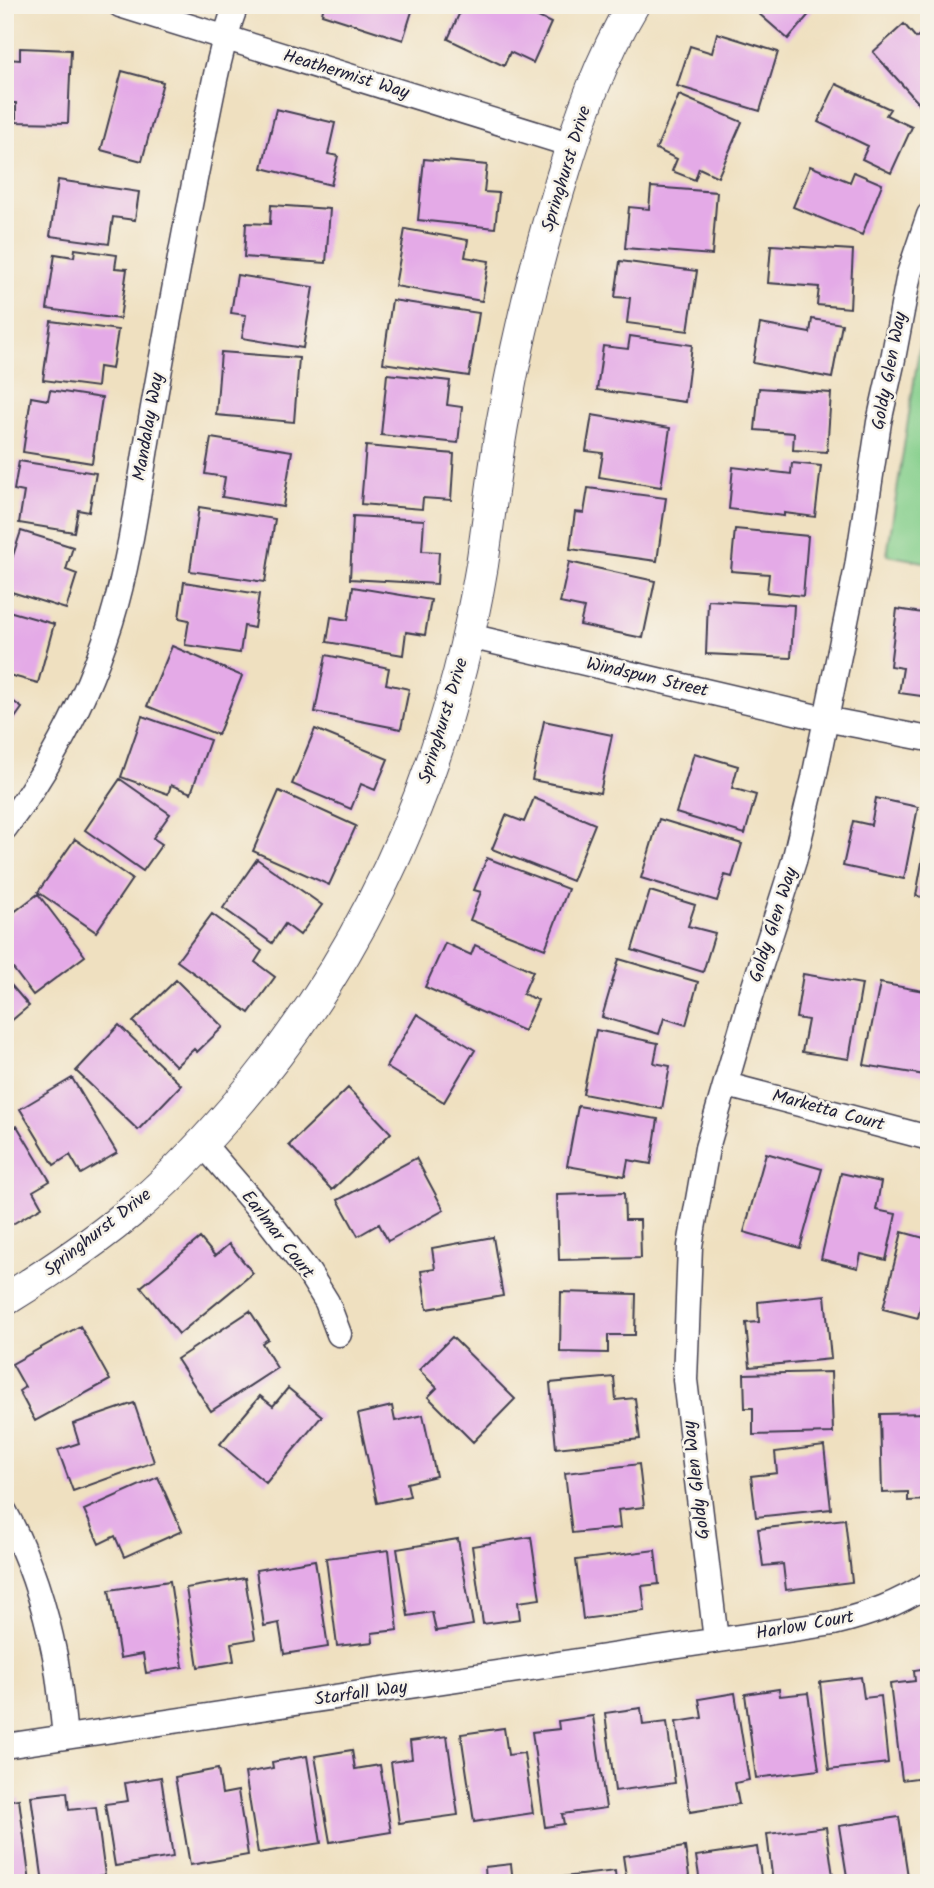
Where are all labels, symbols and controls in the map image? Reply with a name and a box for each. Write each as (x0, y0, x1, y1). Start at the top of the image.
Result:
street label: Heathermist Way (279, 42, 413, 108)
street label: Springhurst Drive (534, 102, 600, 236)
street label: Goldy Glen Way (864, 309, 916, 432)
street label: Mandalay Way (125, 370, 173, 483)
street label: Windspun Street (583, 650, 712, 706)
street label: Springhurst Drive (411, 654, 477, 788)
street label: Goldy Glen Way (742, 863, 806, 986)
street label: Marketta Court (769, 1082, 888, 1140)
street label: Springhurst Drive (38, 1181, 158, 1285)
street label: Earlmar Court (233, 1184, 322, 1286)
street label: Goldy Glen Way (675, 1418, 719, 1541)
street label: Harlow Court (754, 1603, 857, 1649)
street label: Starfall Way (313, 1673, 410, 1715)

